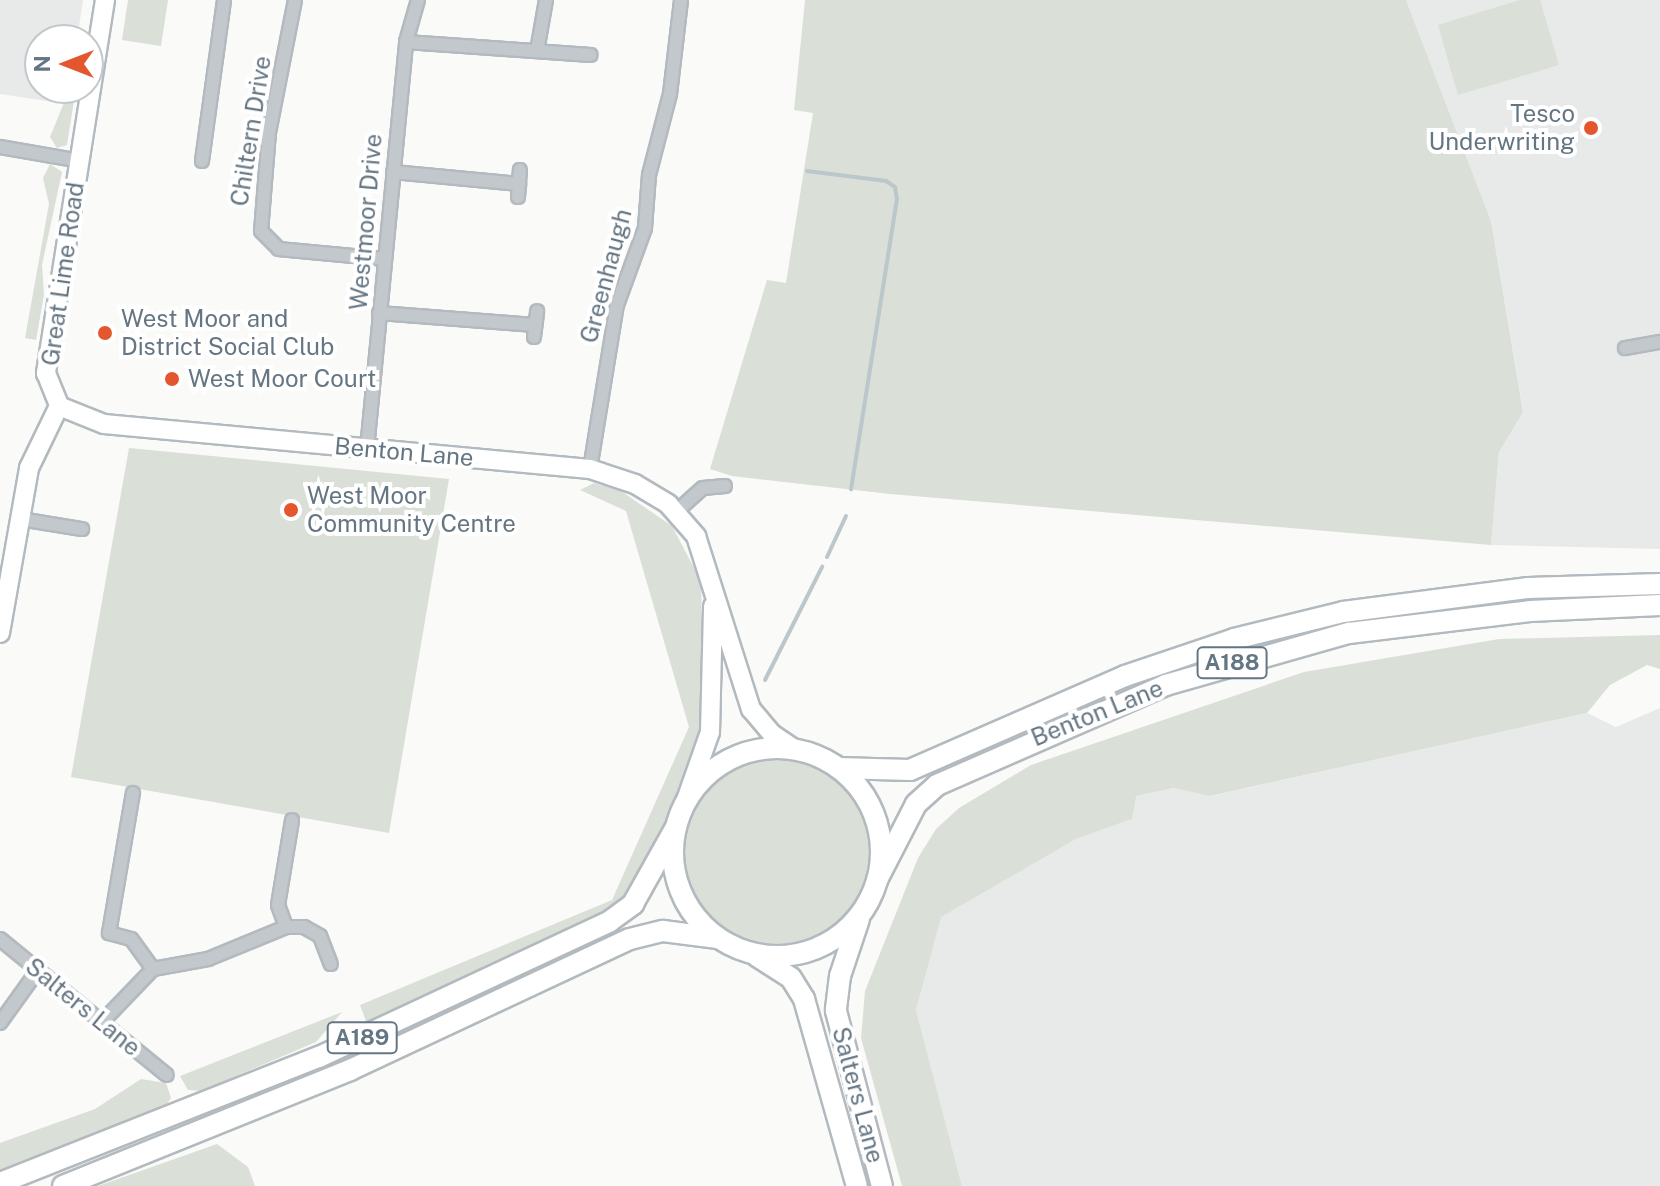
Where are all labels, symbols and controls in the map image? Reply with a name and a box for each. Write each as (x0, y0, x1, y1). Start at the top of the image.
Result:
north arrow (24, 24, 104, 104)
street label: Chiltern Drive (225, 54, 277, 208)
text: N (29, 55, 55, 73)
place label: Tesco Underwriting (1428, 100, 1575, 156)
marker: Tesco Underwriting (1582, 119, 1600, 137)
street label: Westmoor Drive (344, 133, 388, 311)
street label: Great Lime Road (36, 180, 90, 368)
street label: Greenhaugh (574, 206, 638, 346)
place label: West Moor and District Social Club (121, 305, 334, 361)
marker: West Moor and District Social Club (96, 324, 114, 342)
place label: West Moor Court (188, 365, 376, 393)
marker: West Moor Court (163, 370, 181, 388)
street label: Benton Lane (333, 432, 475, 472)
place label: West Moor Community Centre (307, 482, 516, 538)
marker: West Moor Community Centre (282, 501, 300, 519)
road number: A188 (1196, 645, 1268, 681)
street label: Benton Lane (1027, 674, 1167, 752)
street label: Salters Lane (20, 952, 146, 1062)
road number: A189 (326, 1020, 398, 1056)
street label: Salters Lane (826, 1024, 890, 1166)

